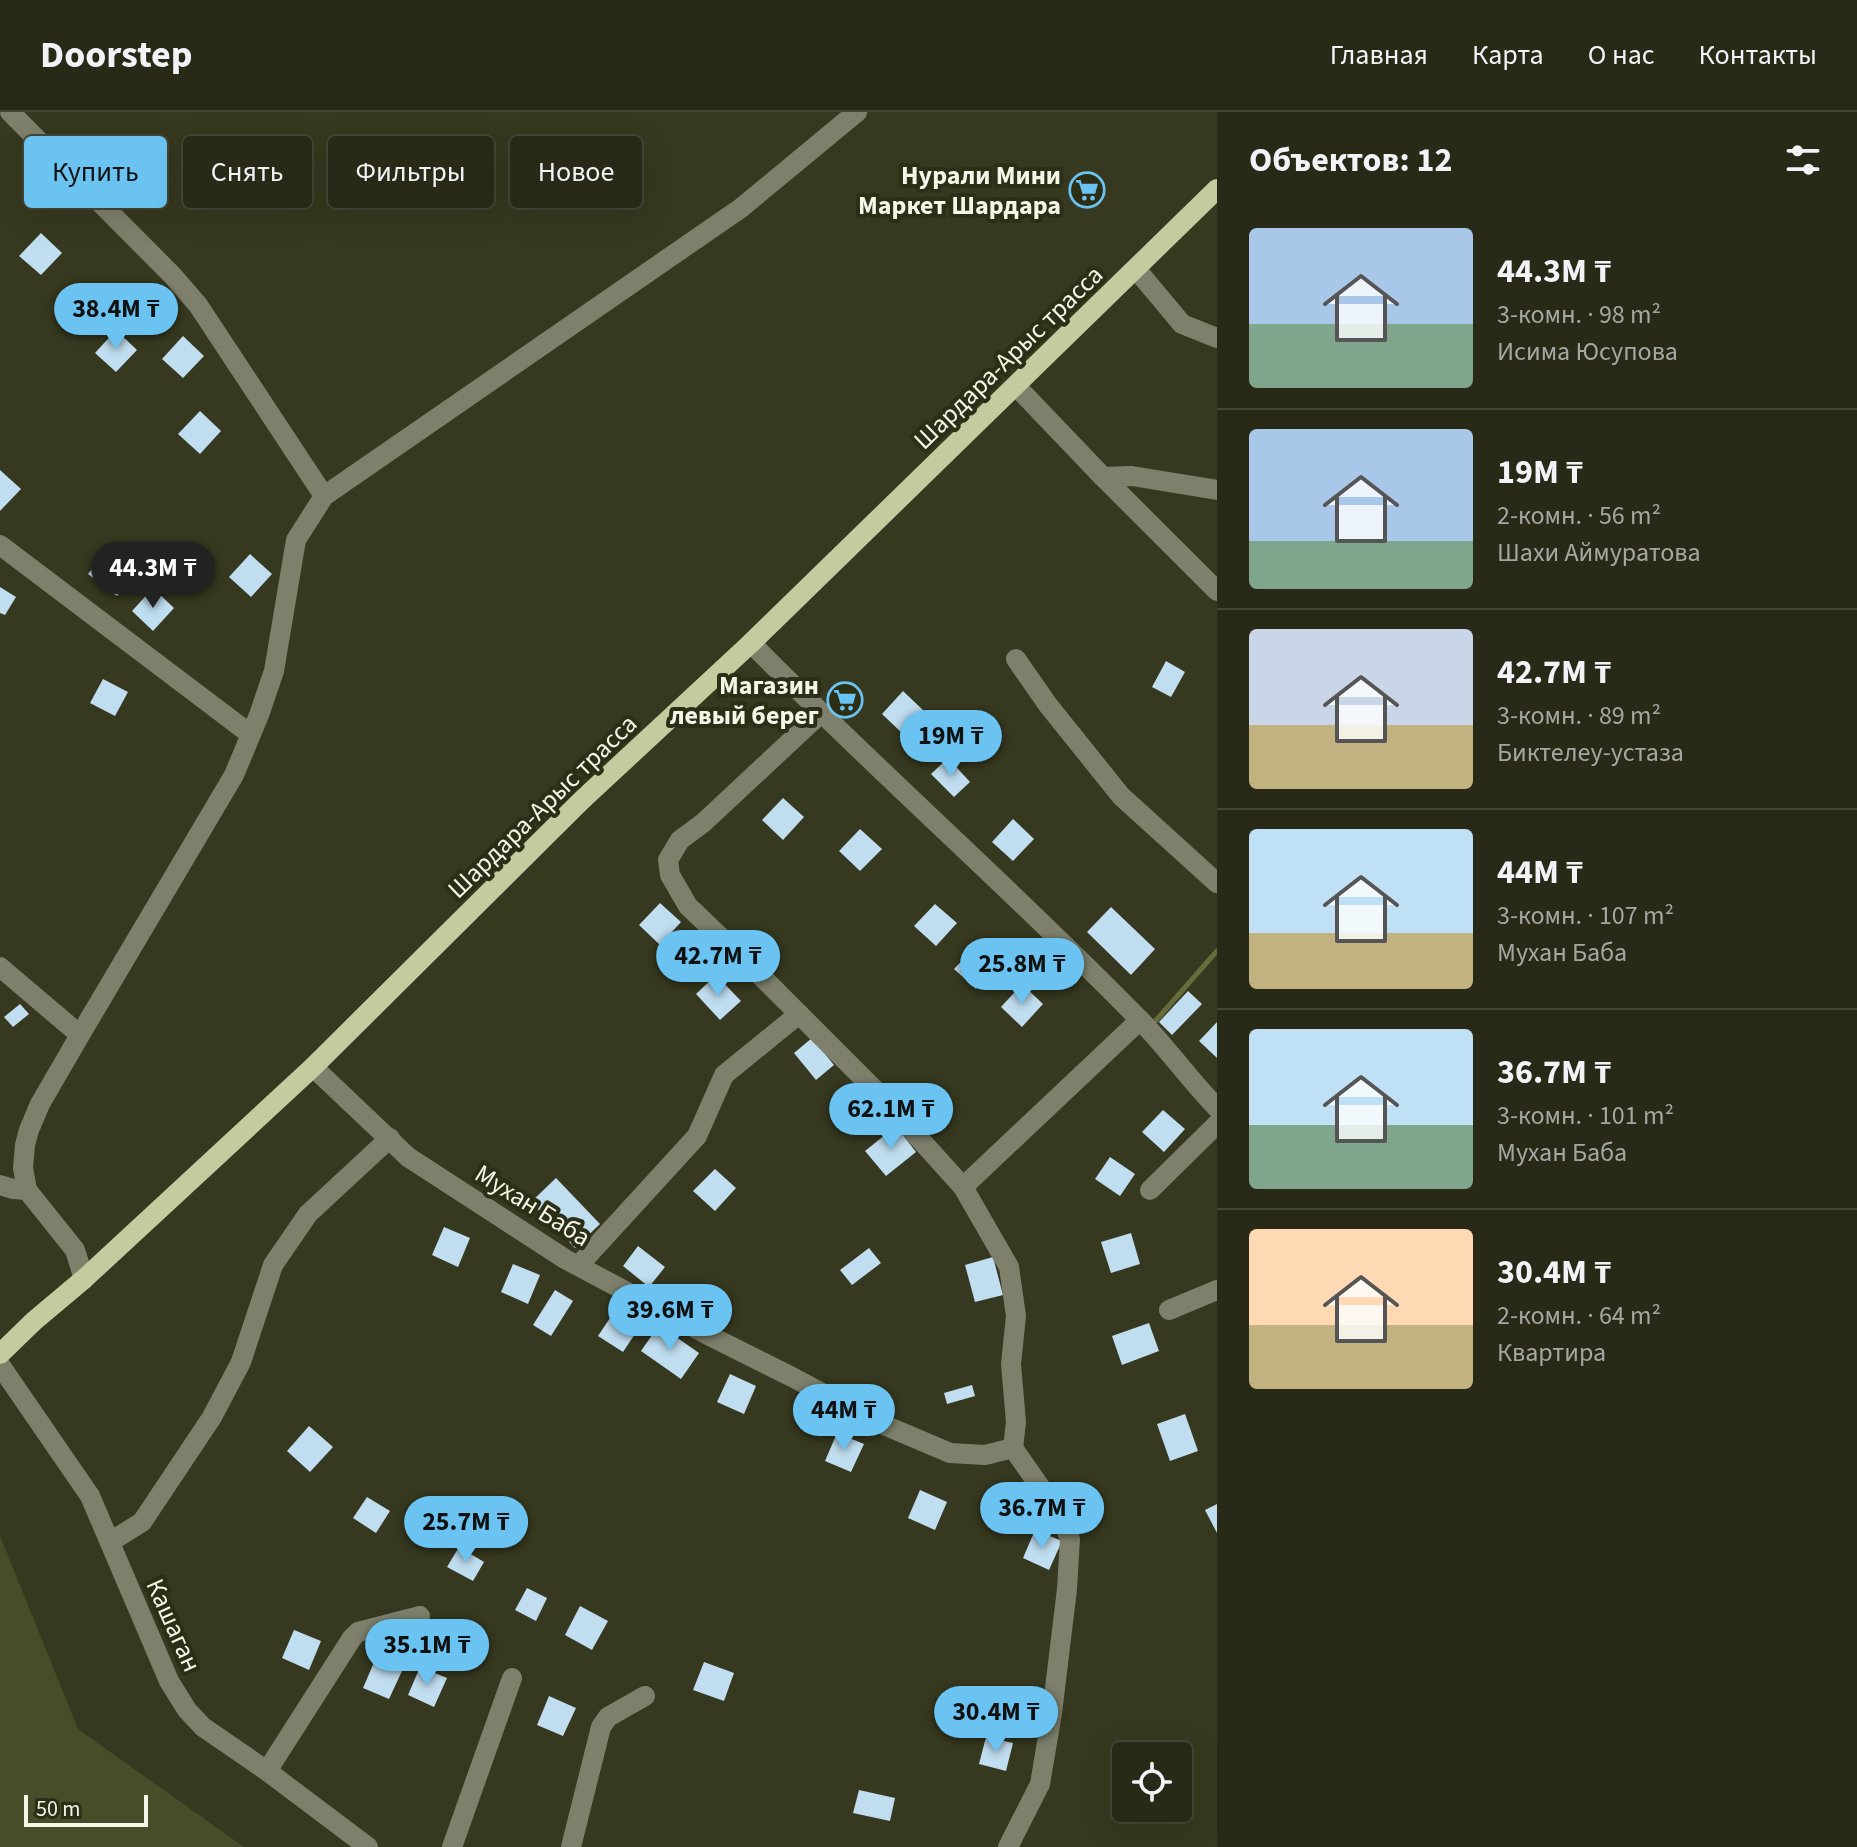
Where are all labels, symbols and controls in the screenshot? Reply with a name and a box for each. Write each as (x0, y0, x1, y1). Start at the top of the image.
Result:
text: Doorstep (40, 28, 193, 82)
text: Главная (1330, 35, 1428, 75)
text: Карта (1472, 35, 1544, 75)
text: О нас (1588, 35, 1655, 75)
text: Контакты (1699, 35, 1817, 75)
chip: Купить (24, 136, 167, 208)
chip: Снять (183, 136, 312, 208)
chip: Фильтры (328, 136, 494, 208)
chip: Новое (510, 136, 642, 208)
text: Объектов: 12 (1249, 136, 1452, 185)
icon: filters (1781, 138, 1825, 182)
place label: Нурали Мини Маркет Шардара (858, 157, 1061, 224)
supermarket icon: Нурали Мини Маркет Шардара (1068, 171, 1106, 209)
text: 44.3M ₸ (1497, 247, 1612, 296)
street label: Шардара-Арыс трасса (905, 257, 1111, 458)
icon: home (1313, 260, 1409, 356)
pin: 38.4M ₸ (42, 283, 190, 351)
text: 38.4M ₸ (72, 290, 160, 327)
text: 3-комн. · 98 m² (1497, 296, 1661, 333)
text: Исима Юсупова (1497, 333, 1678, 370)
text: 19M ₸ (1497, 448, 1584, 497)
icon: home (1313, 461, 1409, 557)
text: 2-комн. · 56 m² (1497, 497, 1661, 534)
text: Шахи Аймуратова (1497, 534, 1701, 571)
pin: 44.3M ₸ (79, 542, 227, 610)
text: 44.3M ₸ (109, 549, 197, 586)
text: 42.7M ₸ (1497, 648, 1612, 697)
icon: home (1313, 661, 1409, 757)
place label: Магазин левый берег (670, 667, 819, 734)
supermarket icon: Магазин левый берег (826, 681, 864, 719)
text: 3-комн. · 89 m² (1497, 697, 1661, 734)
street label: Шардара-Арыс трасса (439, 706, 645, 907)
pin: 19M ₸ (895, 710, 1007, 778)
text: 19M ₸ (918, 717, 984, 754)
text: Биктелеу-устаза (1497, 734, 1684, 771)
text: 44M ₸ (1497, 848, 1584, 897)
icon: home (1313, 861, 1409, 957)
text: 3-комн. · 107 m² (1497, 897, 1674, 934)
pin: 42.7M ₸ (644, 930, 792, 998)
text: Мухан Баба (1497, 934, 1627, 971)
text: 42.7M ₸ (674, 937, 762, 974)
pin: 25.8M ₸ (948, 938, 1096, 1006)
text: 25.8M ₸ (978, 945, 1066, 982)
text: 36.7M ₸ (1497, 1048, 1612, 1097)
icon: home (1313, 1061, 1409, 1157)
pin: 62.1M ₸ (817, 1083, 965, 1151)
text: 62.1M ₸ (847, 1090, 935, 1127)
text: 3-комн. · 101 m² (1497, 1097, 1674, 1134)
text: Мухан Баба (1497, 1134, 1627, 1171)
street label: Мухан Баба (468, 1155, 598, 1256)
text: 30.4M ₸ (1497, 1248, 1612, 1297)
icon: home (1313, 1261, 1409, 1357)
pin: 39.6M ₸ (596, 1284, 744, 1352)
text: 39.6M ₸ (626, 1291, 714, 1328)
text: 2-комн. · 64 m² (1497, 1297, 1661, 1334)
text: Квартира (1497, 1334, 1606, 1371)
pin: 44M ₸ (788, 1384, 900, 1452)
text: 44M ₸ (811, 1391, 877, 1428)
pin: 36.7M ₸ (968, 1482, 1116, 1550)
text: 36.7M ₸ (998, 1489, 1086, 1526)
pin: 25.7M ₸ (392, 1496, 540, 1564)
text: 25.7M ₸ (422, 1503, 510, 1540)
street label: Кашаган (137, 1573, 210, 1678)
pin: 35.1M ₸ (353, 1619, 501, 1687)
text: 35.1M ₸ (383, 1626, 471, 1663)
pin: 30.4M ₸ (922, 1686, 1070, 1754)
text: 30.4M ₸ (952, 1693, 1040, 1730)
map controls (1112, 1742, 1192, 1822)
button: locate (1112, 1742, 1192, 1822)
scale bar (24, 1791, 148, 1827)
text: 50 m (36, 1793, 81, 1825)

